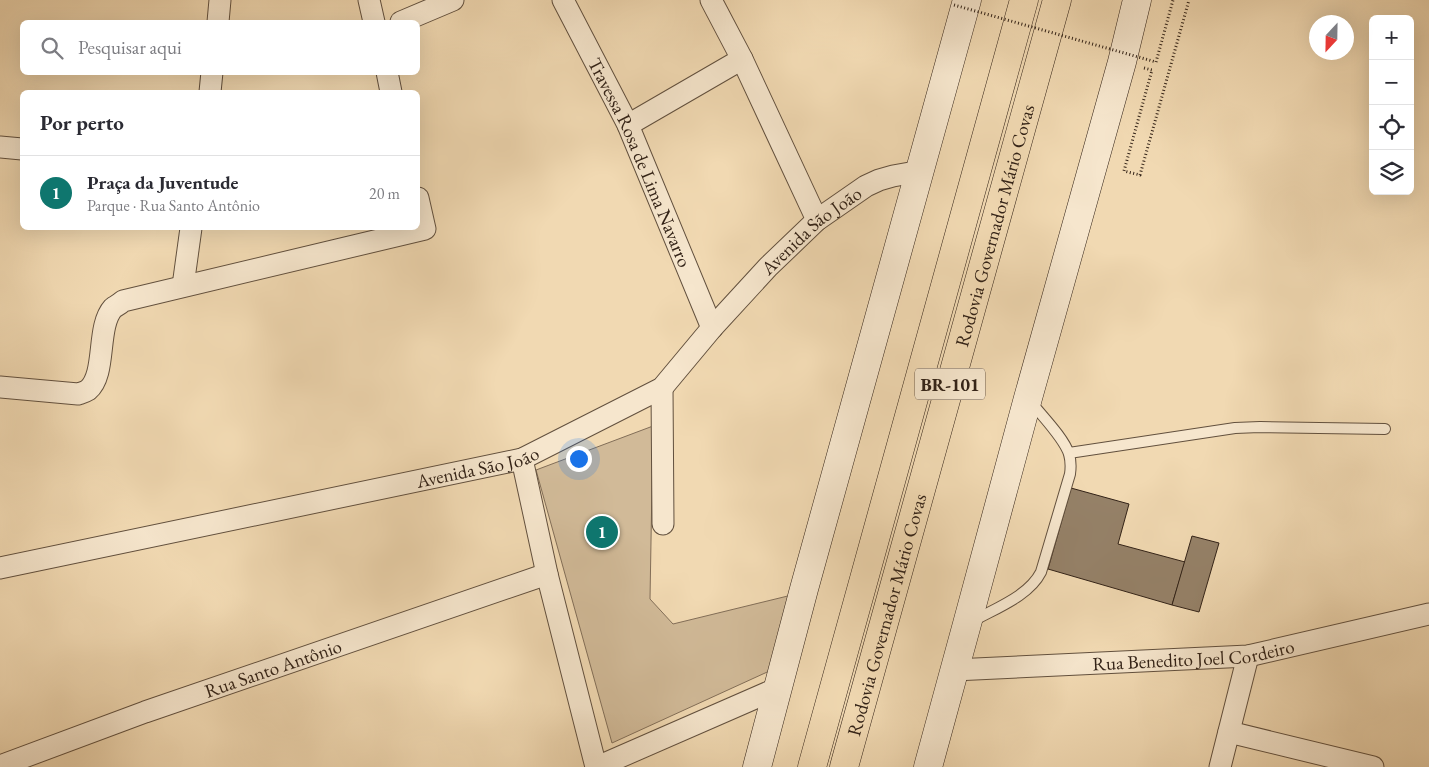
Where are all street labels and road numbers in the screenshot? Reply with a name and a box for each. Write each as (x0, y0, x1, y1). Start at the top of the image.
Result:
street label: Travessa Rosa de Lima Navarro (583, 53, 698, 271)
street label: Rodovia Governador Mário Covas (949, 101, 1040, 350)
street label: Avenida São João (755, 180, 866, 281)
road number: BR-101 (915, 368, 985, 399)
street label: Avenida São João (413, 440, 543, 493)
street label: Rodovia Governador Mário Covas (841, 491, 932, 739)
street label: Rua Santo Antônio (201, 633, 345, 703)
street label: Rua Benedito Joel Cordeiro (1092, 633, 1297, 676)

